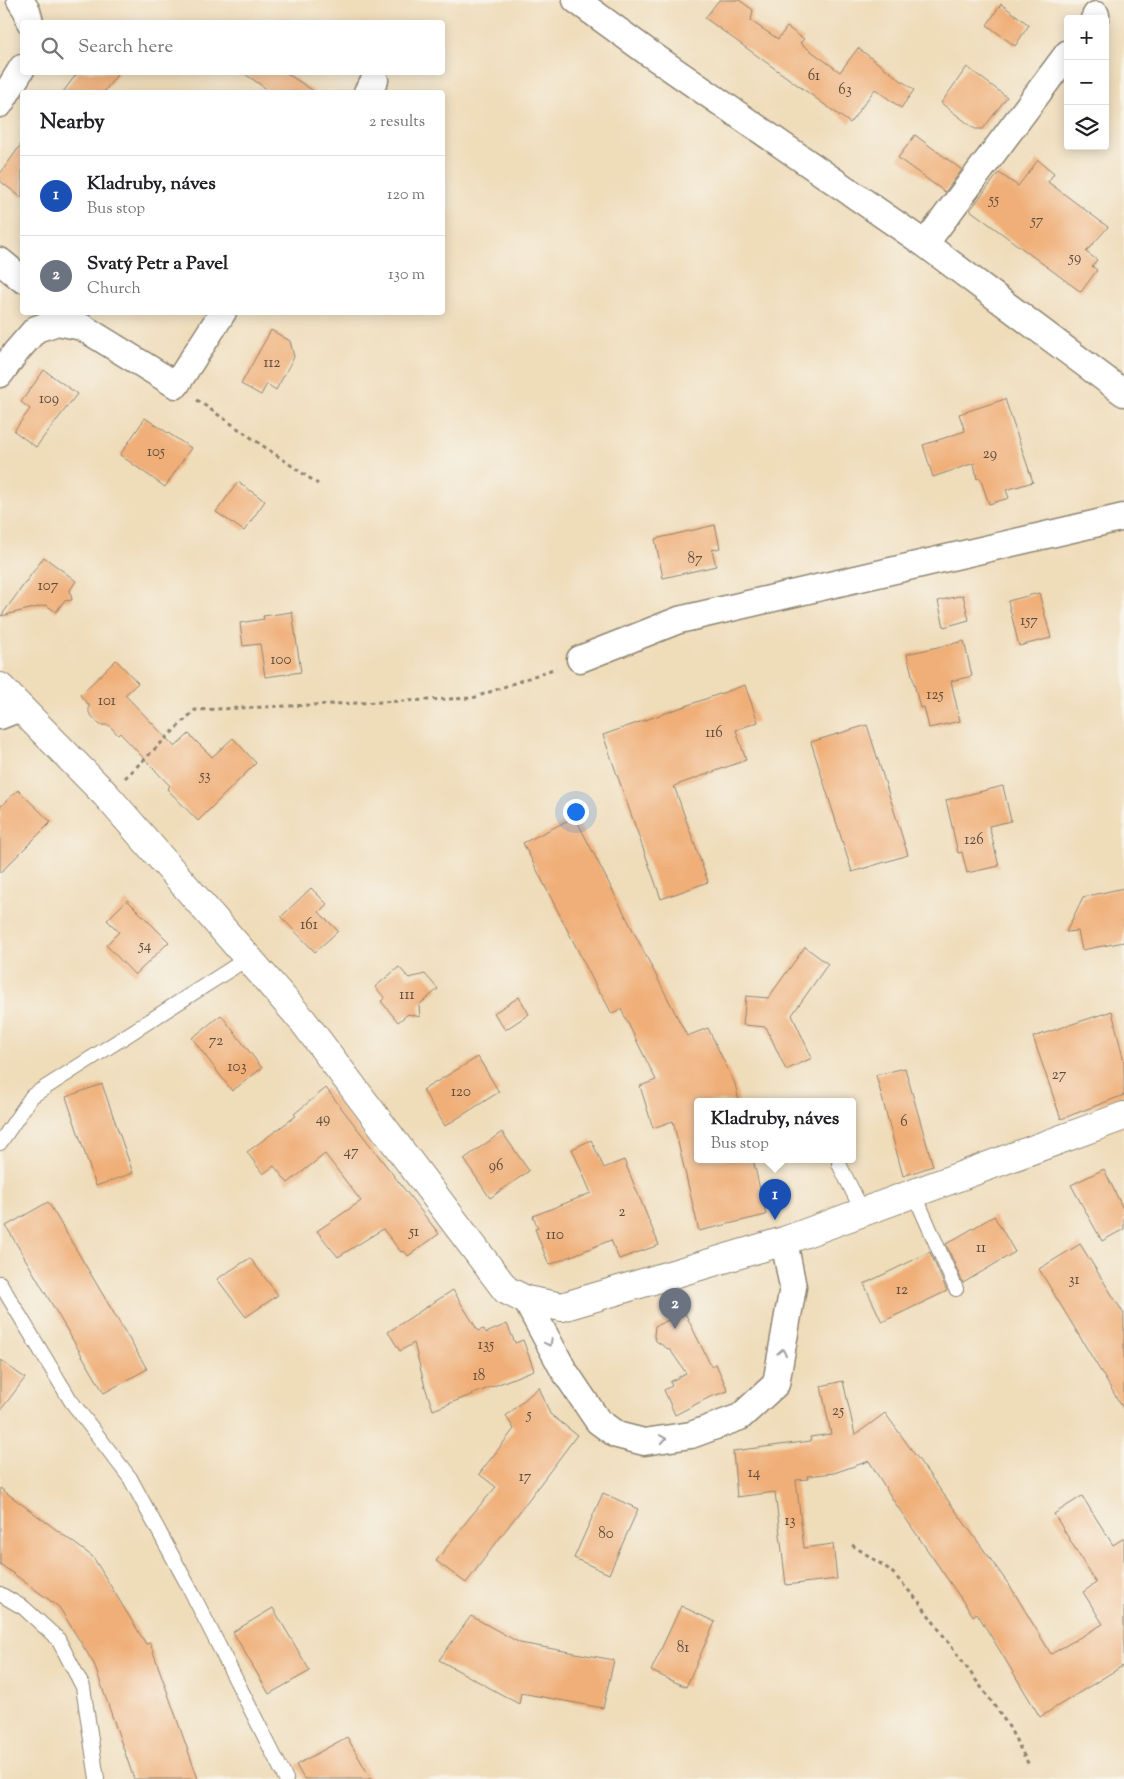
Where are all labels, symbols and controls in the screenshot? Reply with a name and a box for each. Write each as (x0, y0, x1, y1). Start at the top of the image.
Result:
map controls (1064, 15, 1109, 150)
button: + (1064, 15, 1109, 60)
search box (20, 20, 445, 75)
icon: search (38, 34, 66, 62)
text: Search here (78, 34, 173, 61)
button: − (1064, 60, 1109, 105)
house number: 61 (808, 66, 820, 87)
house number: 63 (838, 80, 852, 101)
button: layers (1064, 105, 1109, 150)
text: Nearby (40, 108, 105, 138)
text: 2 results (369, 111, 425, 134)
text: Kladruby, náves (87, 171, 216, 198)
text: 1 (53, 184, 59, 207)
text: 120 m (387, 184, 425, 207)
house number: 55 (988, 190, 999, 211)
text: Bus stop (87, 198, 145, 221)
house number: 57 (1030, 211, 1044, 232)
house number: 59 (1068, 248, 1081, 269)
text: Svatý Petr a Pavel (87, 251, 228, 278)
text: 2 (52, 264, 60, 287)
text: 130 m (388, 264, 425, 287)
text: Church (87, 278, 141, 301)
house number: 112 (263, 353, 281, 374)
house number: 109 (39, 389, 59, 410)
house number: 105 (147, 442, 165, 463)
house number: 29 (983, 444, 997, 465)
house number: 87 (687, 549, 703, 570)
house number: 107 (38, 576, 59, 597)
house number: 157 (1020, 611, 1038, 632)
house number: 100 (271, 650, 291, 671)
house number: 125 (926, 685, 944, 706)
house number: 101 (98, 691, 116, 712)
house number: 116 (705, 723, 723, 744)
house number: 53 (198, 766, 211, 787)
your location (563, 799, 589, 825)
house number: 126 (964, 830, 984, 851)
house number: 161 (300, 915, 318, 936)
house number: 54 (138, 936, 152, 957)
house number: 111 (399, 985, 415, 1006)
house number: 72 (209, 1031, 223, 1052)
house number: 103 (228, 1057, 246, 1078)
house number: 27 (1052, 1065, 1067, 1086)
house number: 120 (451, 1082, 471, 1103)
popup (694, 1098, 856, 1163)
text: Kladruby, náves (711, 1106, 839, 1133)
house number: 49 (316, 1109, 330, 1130)
house number: 6 (900, 1112, 908, 1133)
text: Bus stop (711, 1133, 769, 1156)
house number: 47 (343, 1142, 359, 1163)
house number: 96 (489, 1156, 503, 1177)
pin: 1 (759, 1179, 791, 1220)
house number: 2 (618, 1202, 626, 1223)
house number: 51 (408, 1222, 419, 1243)
house number: 110 (546, 1225, 564, 1246)
house number: 11 (976, 1238, 986, 1259)
house number: 31 (1068, 1270, 1080, 1291)
house number: 12 (896, 1280, 908, 1301)
pin: 2 (659, 1288, 691, 1329)
house number: 135 (478, 1335, 494, 1356)
one-way arrow (543, 1338, 553, 1347)
one-way arrow (776, 1347, 786, 1356)
house number: 18 (473, 1366, 485, 1387)
house number: 25 (832, 1401, 844, 1422)
house number: 5 (525, 1405, 532, 1426)
one-way arrow (659, 1434, 667, 1445)
house number: 14 (748, 1463, 761, 1484)
house number: 17 (519, 1467, 532, 1488)
house number: 13 (784, 1511, 796, 1532)
house number: 80 (598, 1524, 614, 1545)
house number: 81 (677, 1638, 689, 1659)

